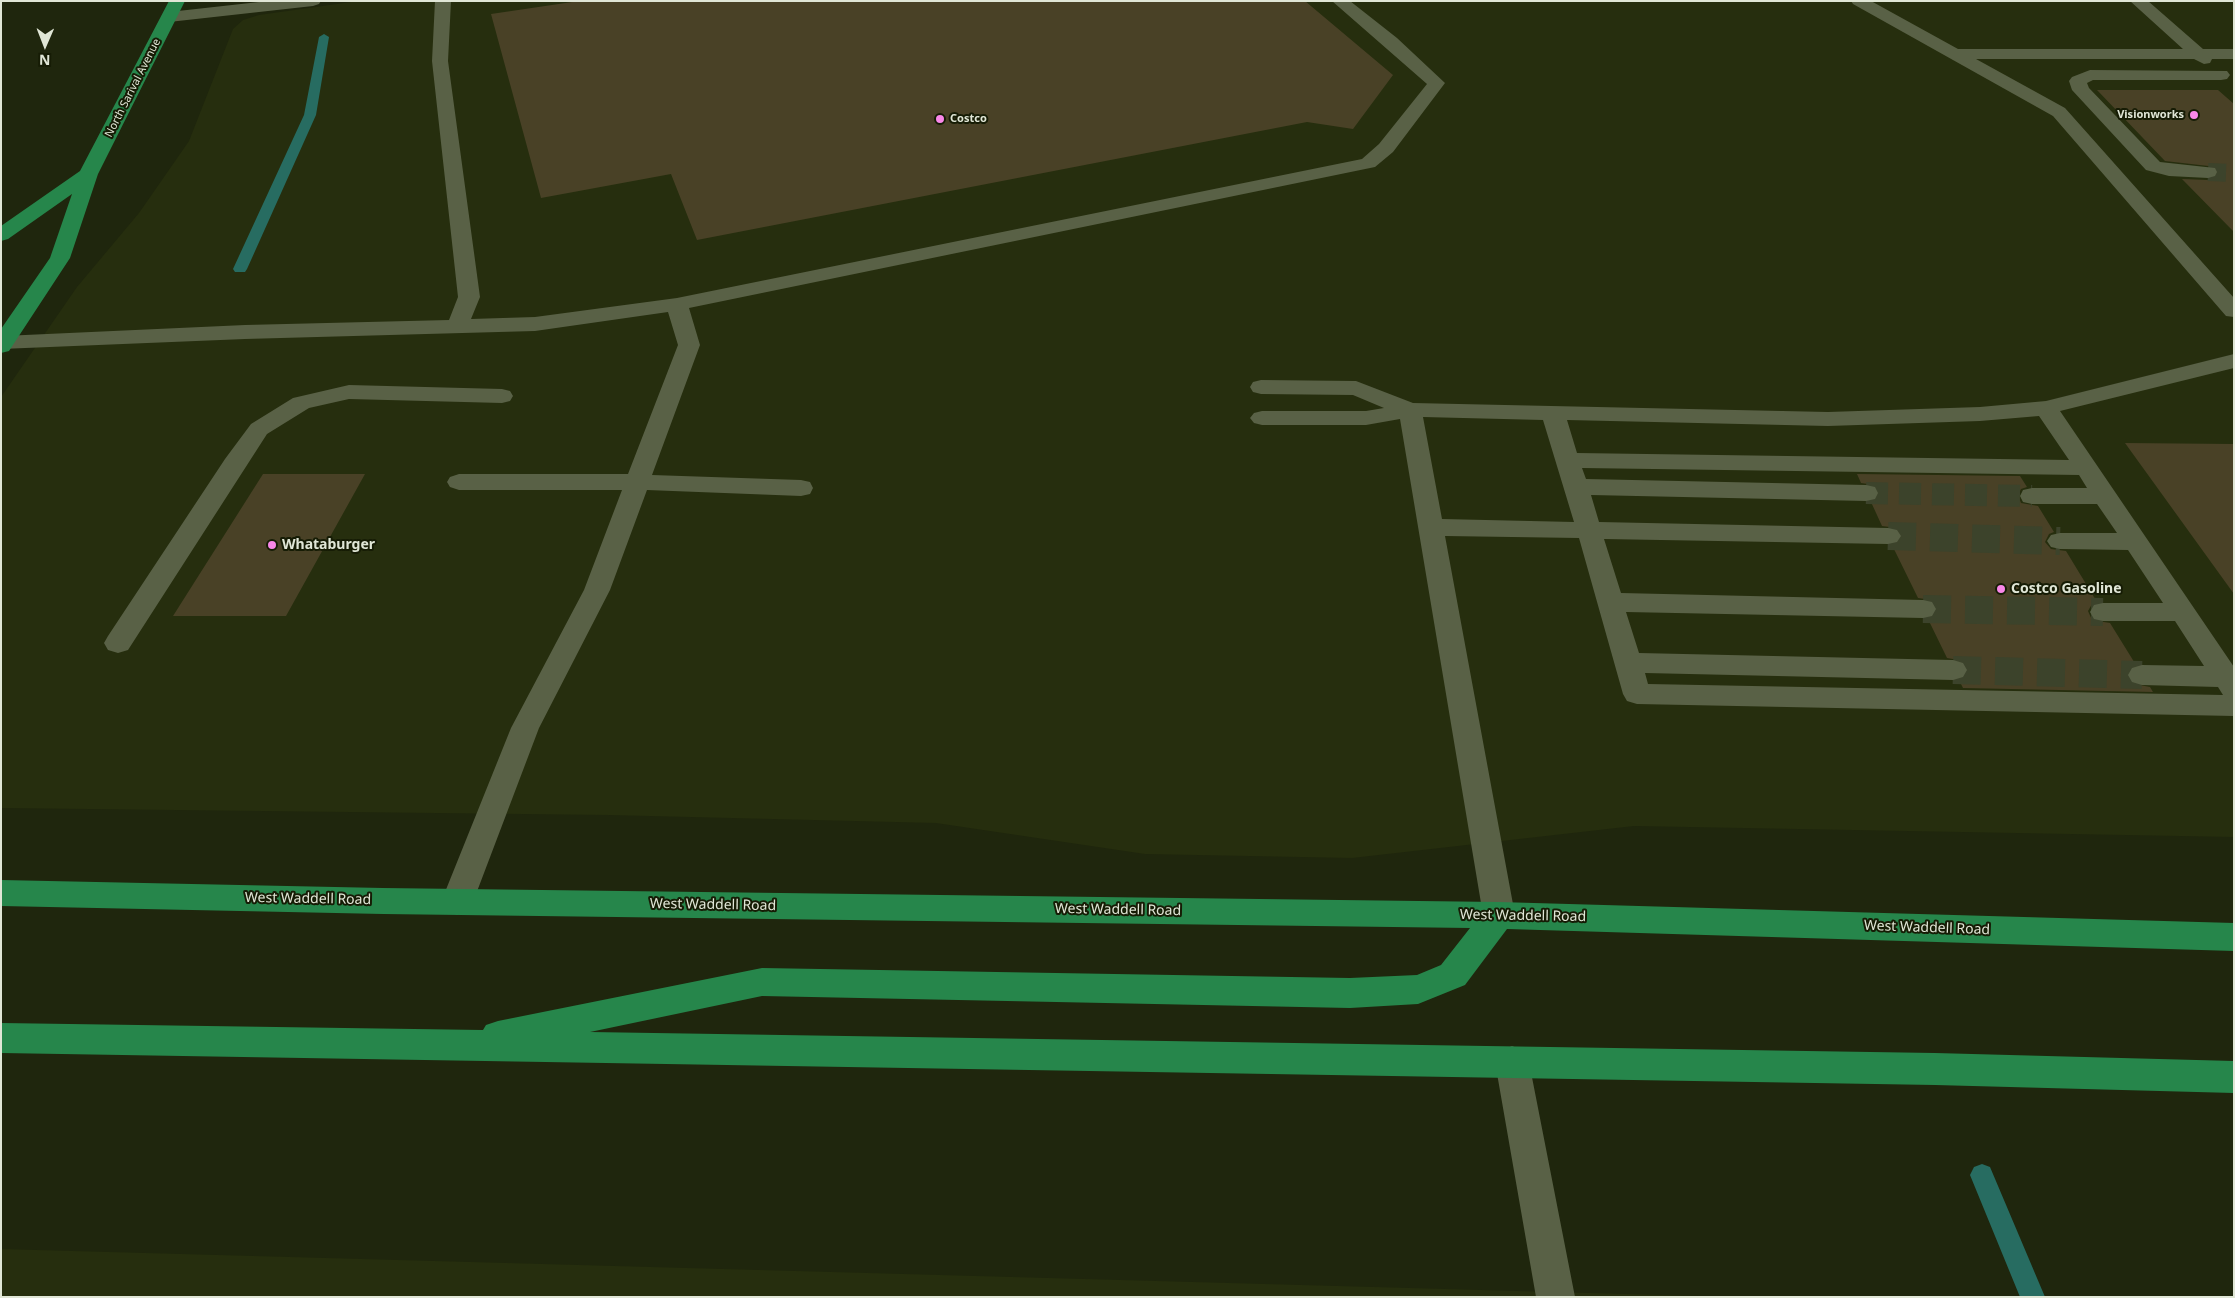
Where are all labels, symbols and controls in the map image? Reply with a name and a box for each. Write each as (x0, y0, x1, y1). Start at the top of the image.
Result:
north arrow (20, 20, 70, 70)
street label: North Sarival Avenue (102, 37, 164, 139)
text: N (39, 51, 51, 70)
place label: Visionworks (2117, 108, 2184, 122)
marker: Visionworks (2188, 109, 2200, 121)
place label: Costco (950, 112, 987, 126)
marker: Costco (934, 113, 946, 125)
place label: Whataburger (282, 537, 375, 553)
marker: Whataburger (266, 539, 278, 551)
place label: Costco Gasoline (2011, 581, 2122, 597)
marker: Costco Gasoline (1995, 583, 2007, 595)
street label: West Waddell Road (245, 889, 371, 909)
street label: West Waddell Road (650, 895, 776, 915)
street label: West Waddell Road (1055, 900, 1181, 920)
street label: West Waddell Road (1460, 906, 1586, 926)
street label: West Waddell Road (1864, 917, 1990, 939)

